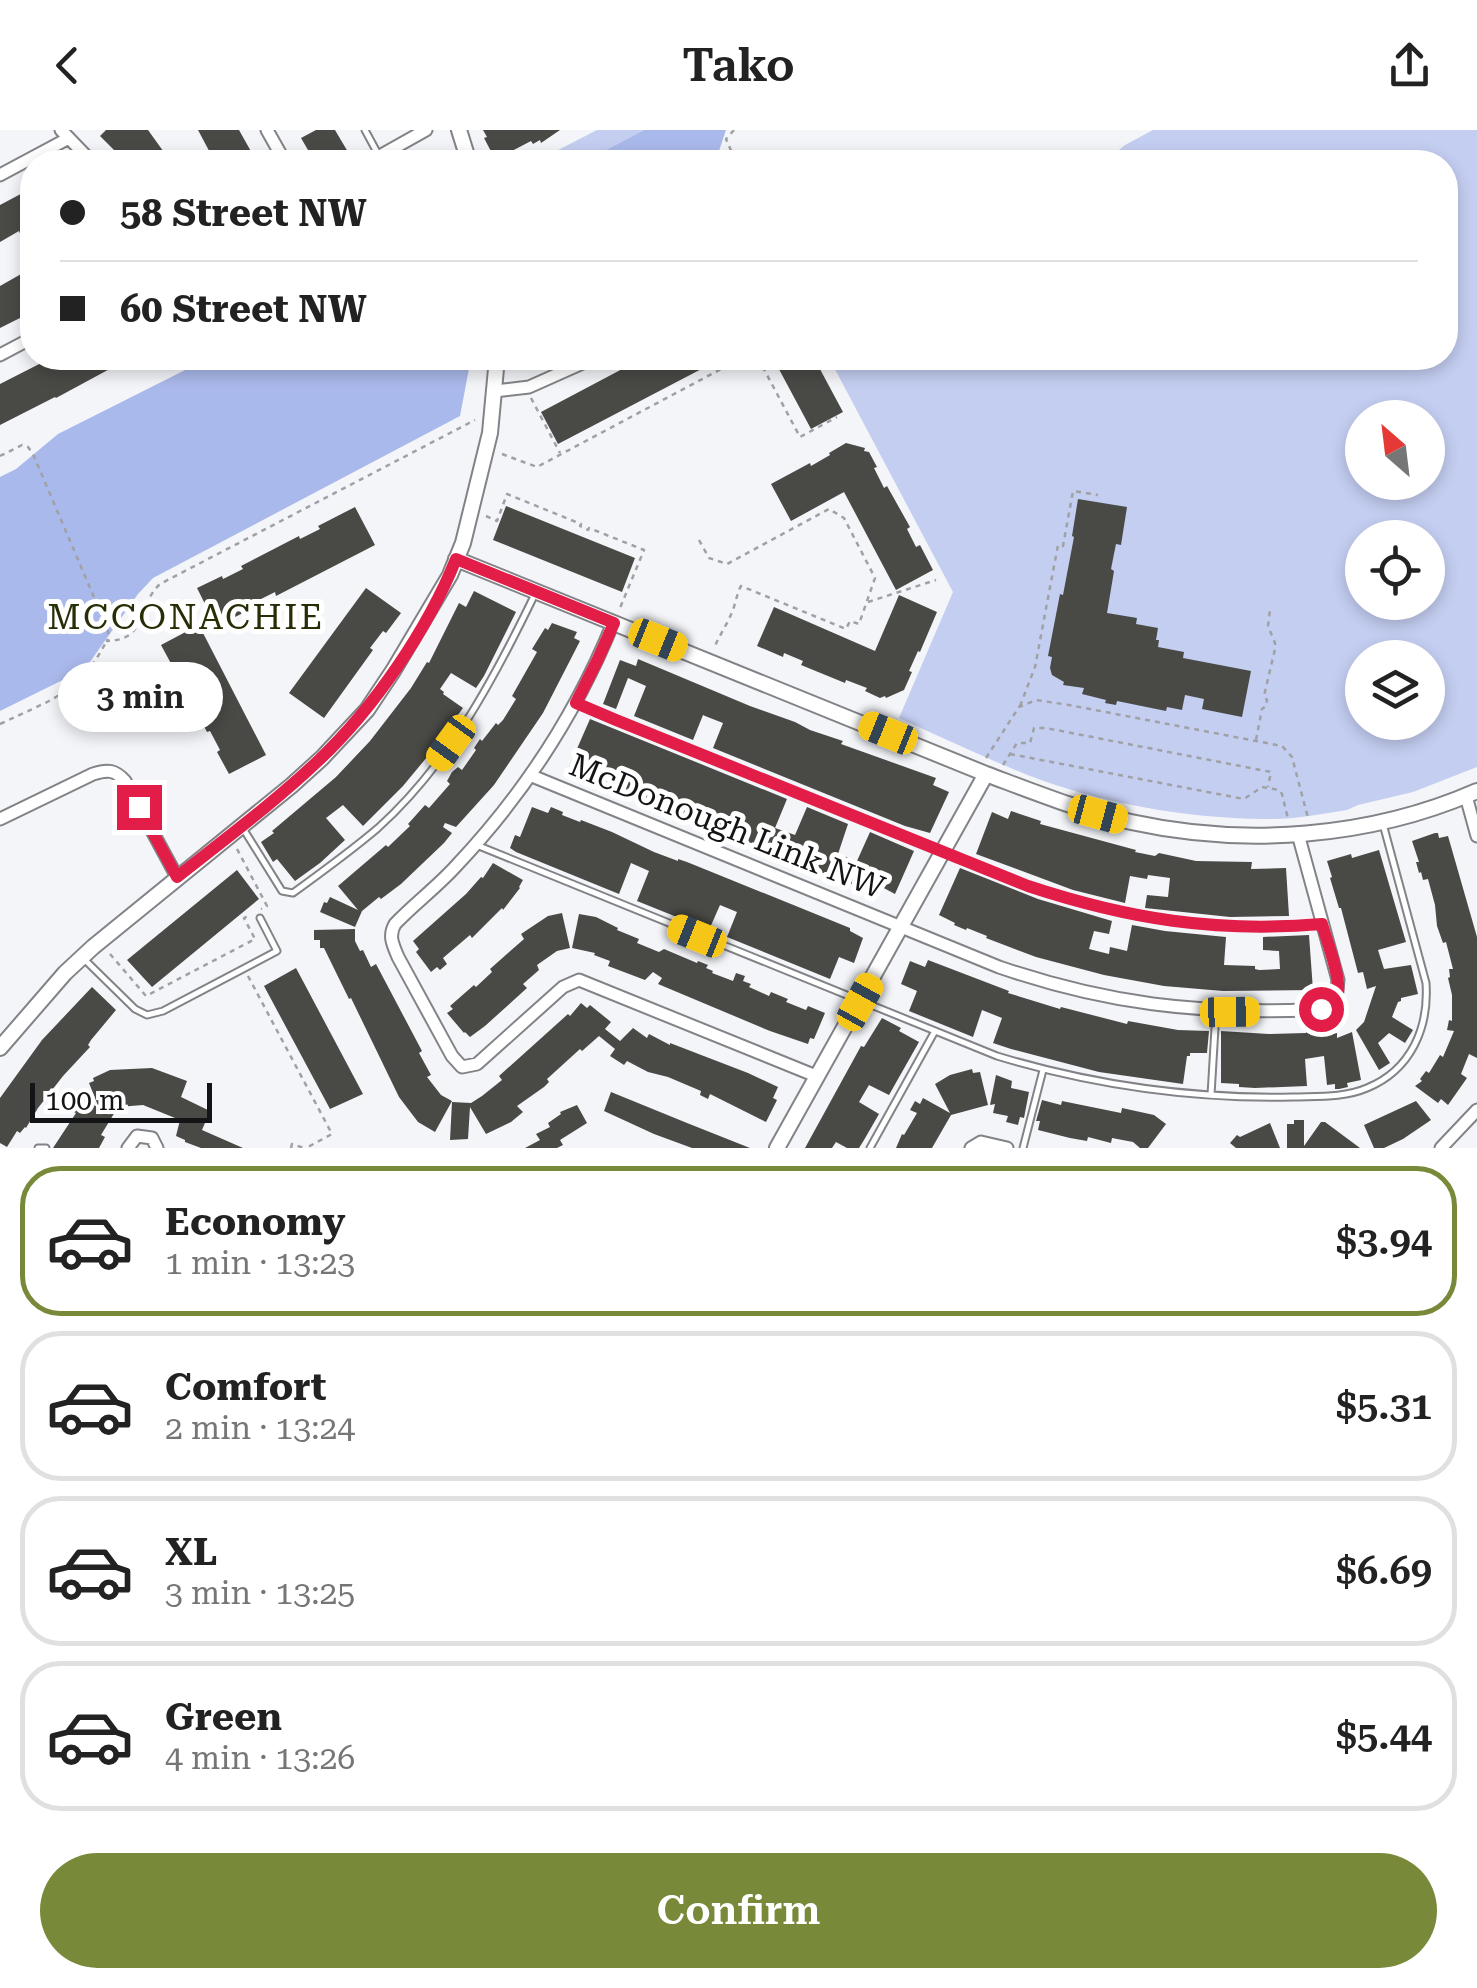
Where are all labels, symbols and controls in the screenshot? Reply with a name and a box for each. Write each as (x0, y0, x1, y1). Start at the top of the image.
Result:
icon: back (40, 38, 95, 93)
icon: share (1382, 38, 1437, 93)
text: Tako (682, 39, 795, 92)
text: 58 Street NW (120, 191, 367, 235)
text: 60 Street NW (120, 287, 367, 331)
north arrow (1345, 400, 1445, 500)
map controls (1345, 400, 1445, 740)
button: locate (1345, 520, 1445, 620)
district label: MCCONACHIE (47, 597, 325, 638)
car (625, 615, 691, 665)
button: layers (1345, 640, 1445, 740)
callout: 3 min (56, 662, 222, 732)
text: 3 min (96, 678, 185, 716)
car (855, 708, 921, 758)
car (421, 710, 481, 776)
street label: McDonough Link NW (564, 745, 891, 907)
route end (117, 785, 162, 830)
car (1065, 792, 1131, 836)
car (664, 911, 730, 961)
car (832, 968, 888, 1036)
route start (1299, 987, 1344, 1032)
car (1200, 996, 1260, 1028)
scale bar (30, 1078, 212, 1123)
text: 100 m (45, 1084, 125, 1117)
icon: car (45, 1196, 135, 1286)
text: Economy (165, 1200, 345, 1244)
text: $3.94 (1336, 1219, 1432, 1263)
text: 1 min · 13:23 (165, 1244, 355, 1282)
icon: car (45, 1361, 135, 1451)
text: Comfort (165, 1365, 326, 1409)
text: $5.31 (1336, 1384, 1432, 1428)
text: 2 min · 13:24 (165, 1409, 355, 1447)
icon: car (45, 1526, 135, 1616)
text: XL (165, 1530, 217, 1574)
text: $6.69 (1336, 1549, 1432, 1593)
text: 3 min · 13:25 (165, 1574, 355, 1612)
icon: car (45, 1691, 135, 1781)
text: Green (165, 1695, 282, 1739)
text: $5.44 (1336, 1714, 1432, 1758)
text: 4 min · 13:26 (165, 1739, 355, 1777)
button: Confirm (40, 1853, 1437, 1968)

